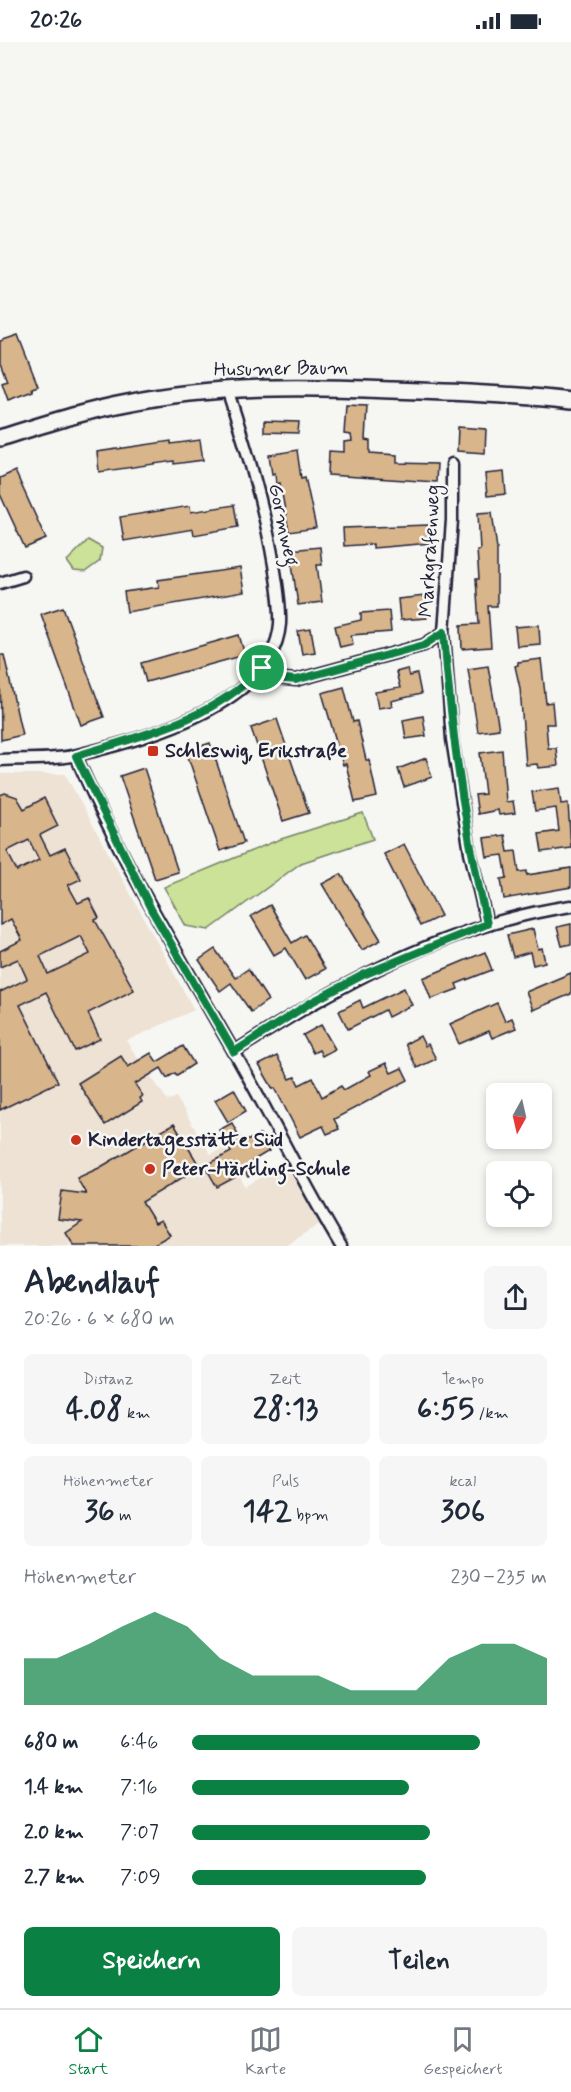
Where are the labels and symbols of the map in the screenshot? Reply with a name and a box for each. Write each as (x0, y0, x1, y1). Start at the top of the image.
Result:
street label: Husumer Baum (213, 354, 349, 384)
street label: Gormweg (259, 481, 305, 569)
street label: Markgrafenweg (413, 484, 448, 618)
pin (236, 642, 287, 693)
place label: Schleswig, Erikstraße (165, 738, 347, 765)
marker: Schleswig, Erikstraße (146, 744, 160, 758)
north arrow (486, 1083, 552, 1149)
place label: Kindertagesstätte Süd (88, 1127, 283, 1156)
marker: Kindertagesstätte Süd (69, 1133, 83, 1147)
place label: Peter-Härtling-Schule (162, 1156, 351, 1185)
marker: Peter-Härtling-Schule (143, 1162, 157, 1176)

